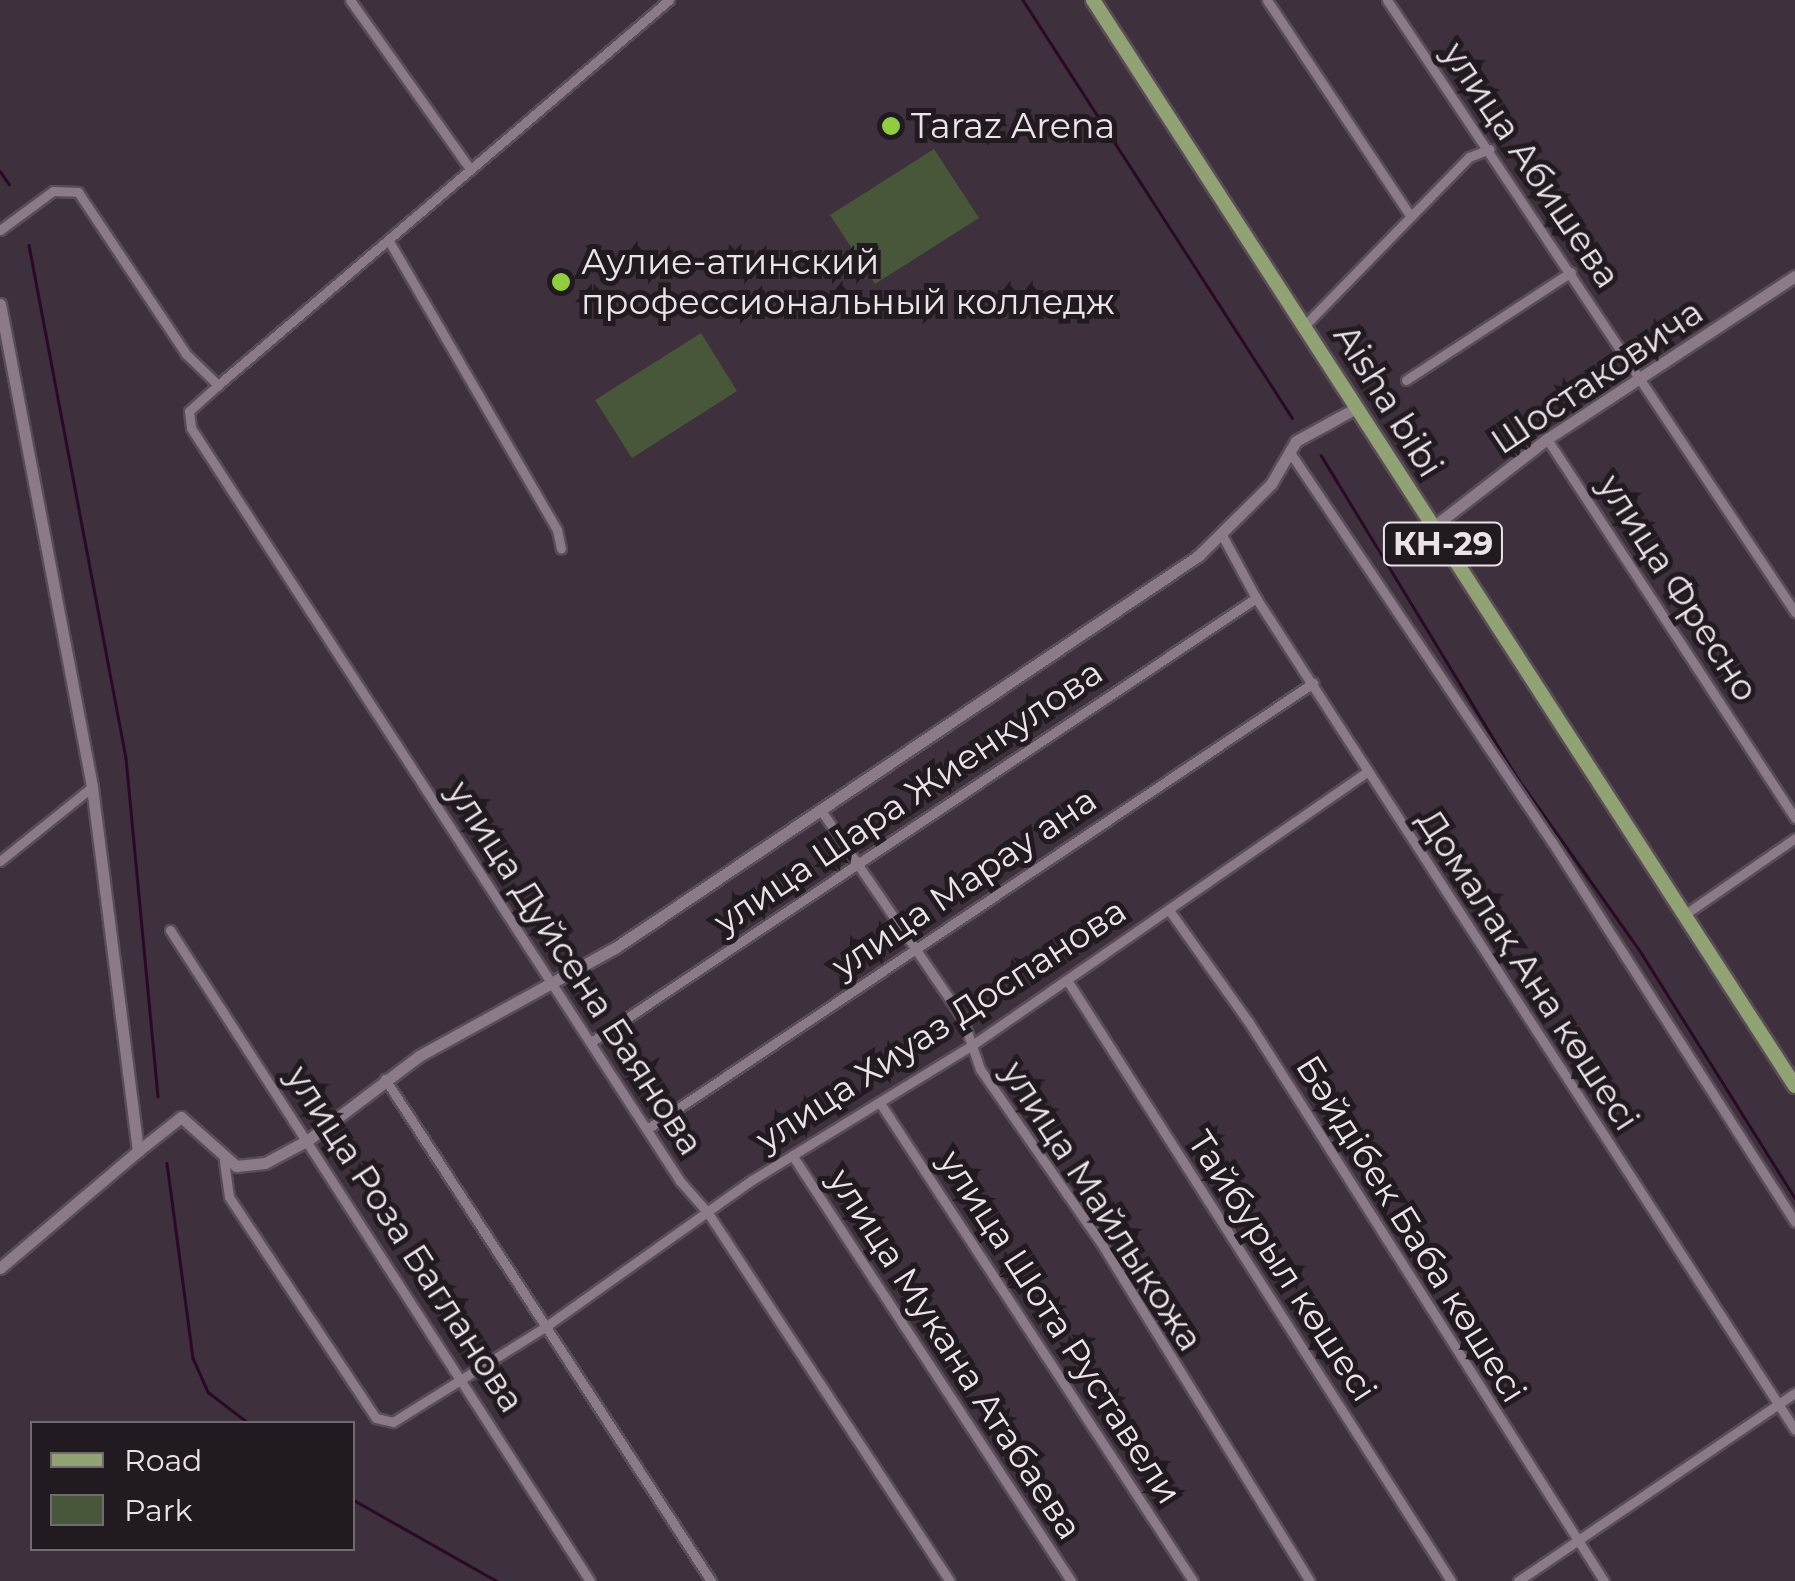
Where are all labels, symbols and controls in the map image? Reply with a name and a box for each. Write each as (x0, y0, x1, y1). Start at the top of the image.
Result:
street label: улица Абишева (1433, 34, 1629, 296)
place label: Taraz Arena (911, 105, 1115, 147)
marker: Taraz Arena (880, 115, 902, 137)
place label: Аулие-атинский профессиональный колледж (581, 241, 1115, 323)
marker: Аулие-атинский профессиональный колледж (550, 271, 572, 293)
street label: Шостаковича (1483, 291, 1711, 463)
street label: Aisha bibi (1325, 317, 1451, 485)
street label: улица Фресно (1589, 467, 1767, 709)
road number: КН-29 (1380, 517, 1506, 571)
street label: улица Шара Жиенкулова (706, 651, 1110, 943)
street label: улица Дуйсена Баянова (438, 773, 712, 1163)
street label: улица Марау ана (824, 779, 1104, 987)
street label: Домалақ Ана көшесі (1408, 802, 1648, 1138)
street label: улица Хиуаз Доспанова (748, 890, 1134, 1160)
street label: Бәйдібек Баба көшесі (1287, 1048, 1535, 1410)
street label: улица Майлыкожа (993, 1053, 1211, 1359)
street label: улица Роза Багланова (277, 1058, 533, 1420)
street label: Тайбурыл көшесі (1179, 1123, 1385, 1409)
street label: улица Шота Руставели (930, 1142, 1190, 1512)
street label: улица Мукана Атабаева (819, 1161, 1091, 1547)
legend (30, 1421, 355, 1551)
text: Road (124, 1442, 202, 1479)
text: Park (124, 1492, 193, 1529)

